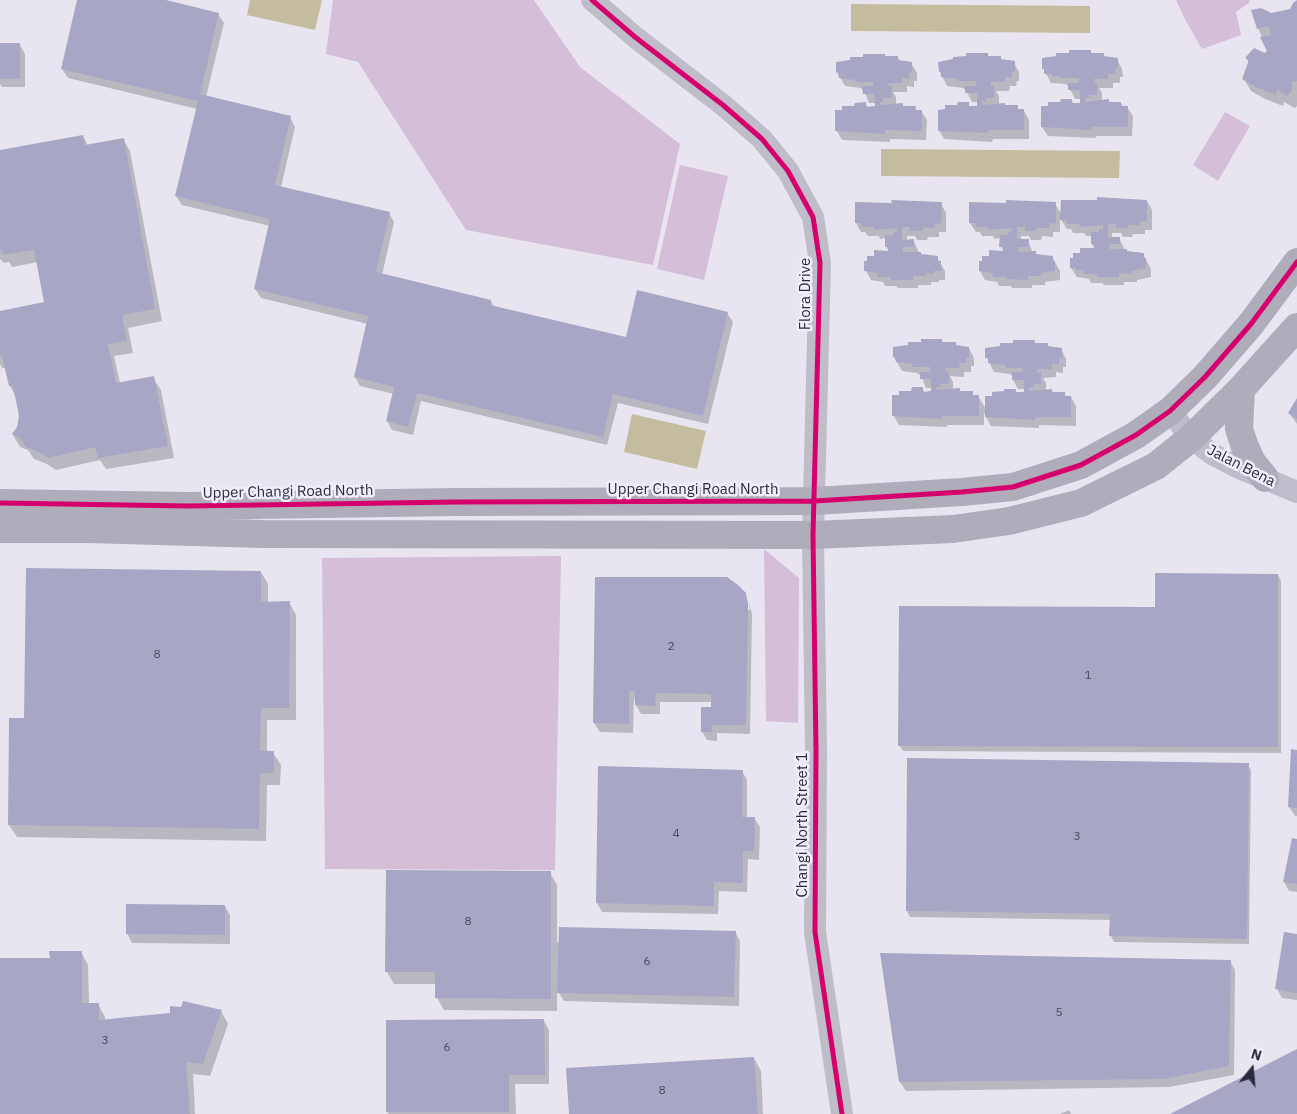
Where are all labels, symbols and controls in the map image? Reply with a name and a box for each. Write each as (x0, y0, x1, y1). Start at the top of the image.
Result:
street label: Flora Drive (797, 258, 815, 330)
street label: Jalan Bena (1204, 441, 1278, 491)
street label: Upper Changi Road North (608, 481, 778, 499)
street label: Upper Changi Road North (202, 482, 374, 502)
house number: 2 (667, 640, 675, 654)
house number: 8 (153, 648, 161, 662)
house number: 1 (1084, 669, 1092, 683)
street label: Changi North Street 1 (794, 752, 812, 898)
house number: 4 (672, 827, 680, 841)
house number: 3 (1073, 830, 1081, 844)
house number: 8 (464, 915, 472, 929)
house number: 6 (643, 955, 651, 969)
house number: 5 (1055, 1006, 1063, 1020)
house number: 3 (101, 1034, 109, 1048)
house number: 6 (443, 1041, 451, 1055)
north arrow (1227, 1044, 1277, 1094)
text: N (1249, 1045, 1264, 1065)
house number: 8 (658, 1084, 666, 1098)

